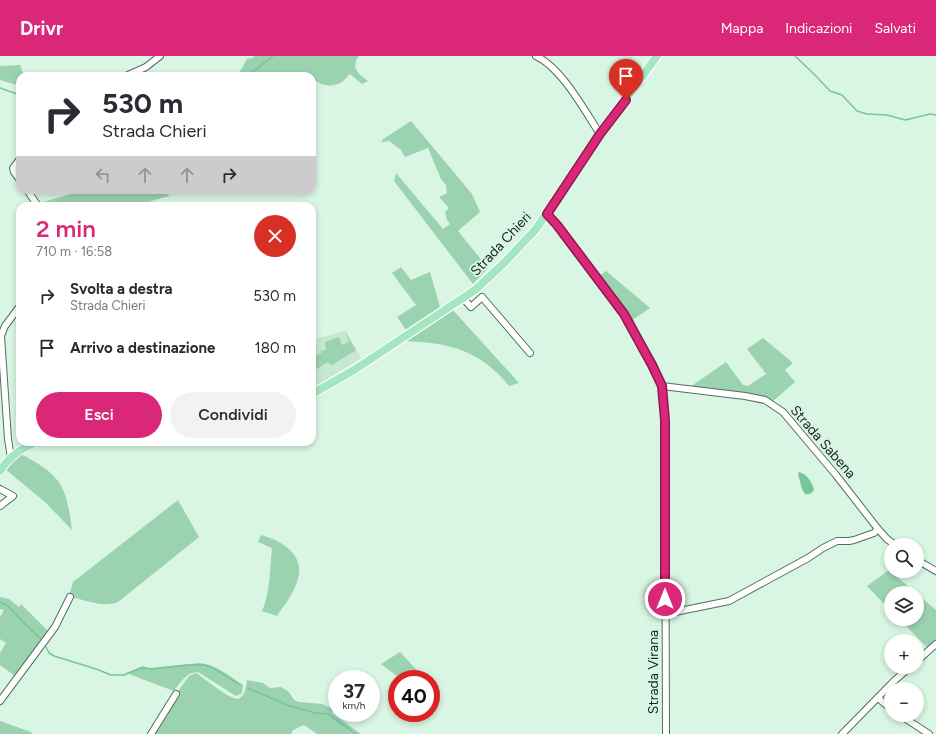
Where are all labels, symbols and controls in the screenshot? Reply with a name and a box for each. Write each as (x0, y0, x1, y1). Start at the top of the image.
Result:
text: Drivr (20, 17, 63, 40)
text: Mappa (721, 20, 763, 37)
text: Indicazioni (785, 20, 852, 37)
text: Salvati (874, 20, 916, 37)
pin (609, 59, 643, 100)
icon: arrive (615, 65, 637, 87)
text: 530 m (102, 86, 183, 120)
icon: right (36, 88, 88, 140)
text: Strada Chieri (102, 120, 207, 142)
icon: left (92, 164, 114, 186)
icon: ahead (134, 164, 156, 186)
icon: ahead (176, 164, 198, 186)
icon: right (218, 164, 240, 186)
street label: Strada Chieri (467, 208, 535, 280)
text: 2 min (36, 214, 96, 243)
button: close (254, 215, 296, 257)
text: 710 m · 16:58 (36, 244, 112, 259)
text: Svolta a destra (70, 280, 173, 298)
icon: right (36, 285, 58, 307)
text: 530 m (253, 287, 296, 305)
text: Strada Chieri (70, 298, 146, 313)
icon: arrive (36, 337, 58, 359)
text: Arrivo a destinazione (70, 339, 215, 357)
text: 180 m (255, 339, 296, 357)
button: Esci (36, 392, 162, 438)
button: Condividi (170, 392, 296, 438)
street label: Strada Sabena (787, 402, 859, 482)
map controls (884, 538, 924, 722)
button: search (884, 538, 924, 578)
position arrow (644, 578, 686, 620)
button: layers (884, 586, 924, 626)
street label: Strada Virana (645, 630, 662, 714)
button: + (884, 634, 924, 674)
speed limit sign: 40 (388, 670, 440, 722)
text: 37 (343, 679, 365, 703)
button: − (884, 682, 924, 722)
text: km/h (343, 699, 365, 712)

